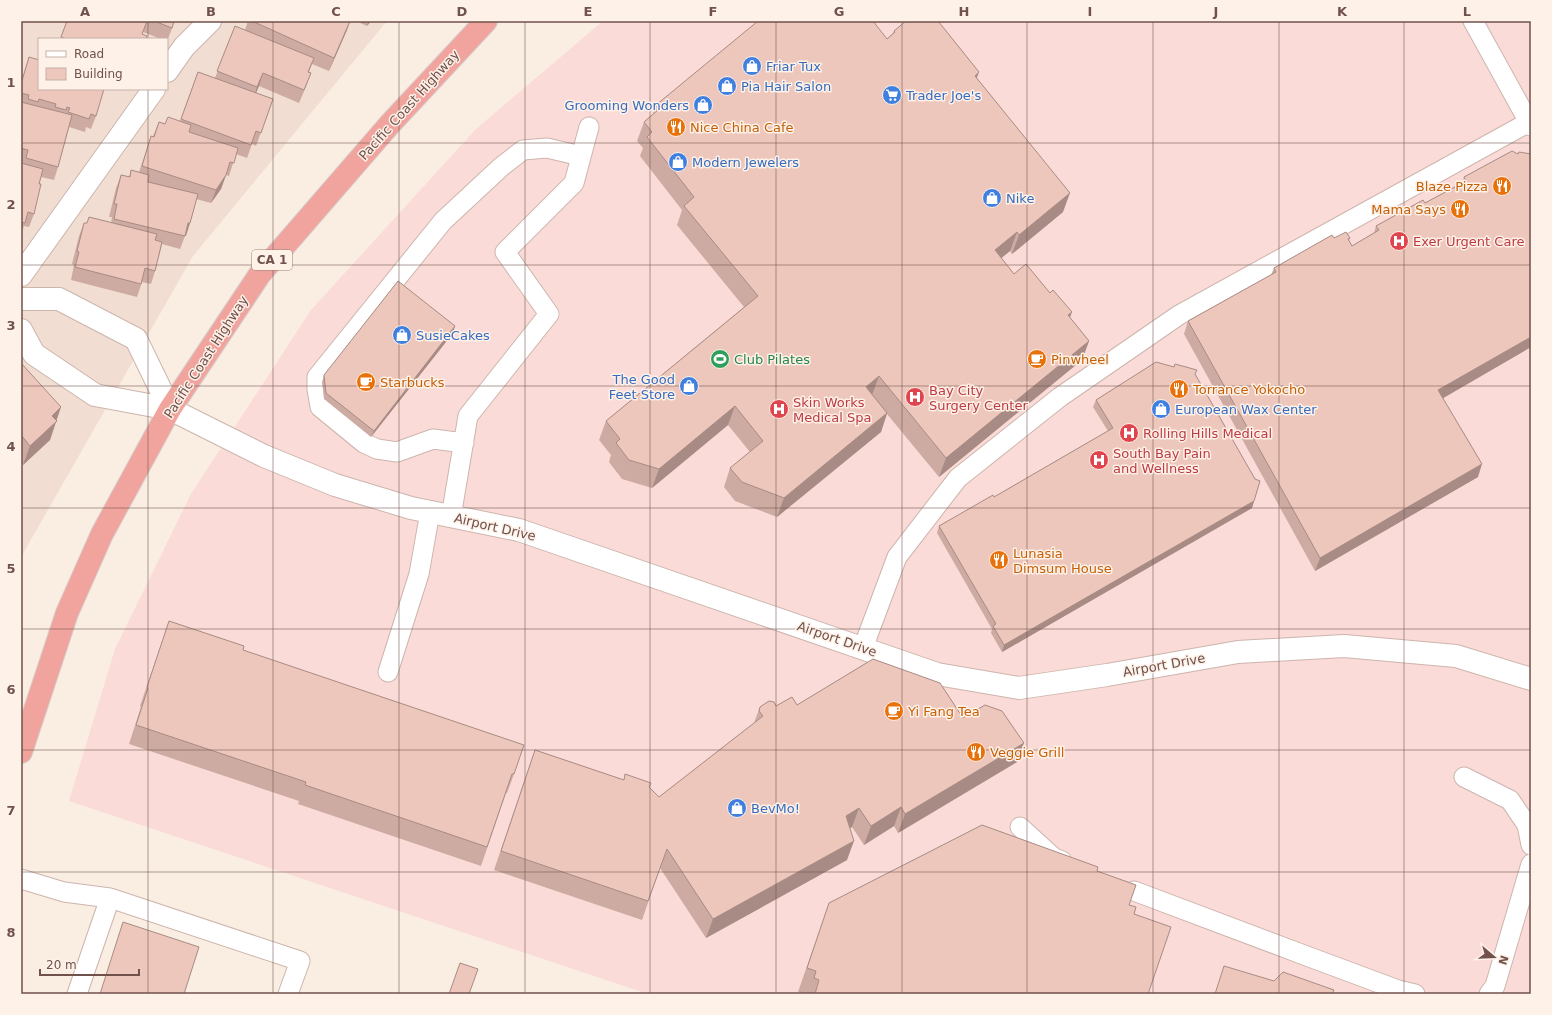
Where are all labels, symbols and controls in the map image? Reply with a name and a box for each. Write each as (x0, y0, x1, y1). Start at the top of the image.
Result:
text: A (80, 4, 90, 19)
text: B (206, 4, 216, 19)
text: C (331, 4, 341, 19)
text: D (457, 4, 468, 19)
text: E (584, 4, 592, 19)
text: F (709, 4, 717, 19)
text: G (834, 4, 844, 19)
text: H (959, 4, 969, 19)
text: I (1088, 4, 1092, 19)
text: J (1213, 4, 1218, 19)
text: K (1337, 4, 1348, 19)
text: L (1463, 4, 1471, 19)
legend (38, 38, 168, 90)
text: Road (74, 47, 104, 61)
street label: Pacific Coast Highway (356, 47, 462, 163)
shop icon: Friar Tux (741, 55, 763, 77)
place label: Friar Tux (766, 59, 821, 74)
text: Building (74, 67, 123, 81)
text: 1 (6, 75, 16, 90)
shop icon: Pia Hair Salon (716, 75, 738, 97)
place label: Pia Hair Salon (741, 79, 831, 94)
supermarket icon: Trader Joe's (881, 84, 903, 106)
place label: Trader Joe's (905, 88, 981, 103)
shop icon: Grooming Wonders (692, 94, 714, 116)
place label: Grooming Wonders (564, 98, 689, 113)
restaurant icon: Nice China Cafe (665, 116, 687, 138)
place label: Nice China Cafe (690, 120, 794, 135)
shop icon: Modern Jewelers (667, 151, 689, 173)
place label: Modern Jewelers (692, 155, 799, 170)
restaurant icon: Blaze Pizza (1491, 175, 1513, 197)
place label: Blaze Pizza (1416, 179, 1488, 194)
shop icon: Nike (981, 187, 1003, 209)
place label: Nike (1006, 191, 1034, 206)
text: 2 (6, 197, 16, 212)
restaurant icon: Mama Says (1449, 198, 1471, 220)
place label: Mama Says (1371, 202, 1446, 217)
hospital icon: Exer Urgent Care (1388, 230, 1410, 252)
place label: Exer Urgent Care (1413, 234, 1524, 249)
road number: CA 1 (252, 250, 292, 270)
street label: Pacific Coast Highway (161, 293, 251, 421)
text: 3 (6, 318, 16, 333)
shop icon: SusieCakes (391, 324, 413, 346)
place label: SusieCakes (416, 328, 490, 343)
sports icon: Club Pilates (709, 348, 731, 370)
cafe icon: Pinwheel (1026, 348, 1048, 370)
place label: Club Pilates (734, 352, 810, 367)
place label: Pinwheel (1051, 352, 1109, 367)
cafe icon: Starbucks (355, 371, 377, 393)
place label: The Good Feet Store (609, 372, 675, 402)
place label: Starbucks (380, 375, 445, 390)
shop icon: The Good Feet Store (678, 375, 700, 397)
restaurant icon: Torrance Yokocho (1168, 378, 1190, 400)
place label: Torrance Yokocho (1192, 382, 1305, 397)
place label: Bay City Surgery Center (929, 383, 1028, 413)
hospital icon: Bay City Surgery Center (904, 386, 926, 408)
place label: Skin Works Medical Spa (793, 395, 871, 425)
hospital icon: Skin Works Medical Spa (768, 398, 790, 420)
shop icon: European Wax Center (1150, 398, 1172, 420)
place label: European Wax Center (1175, 402, 1317, 417)
hospital icon: Rolling Hills Medical (1118, 422, 1140, 444)
place label: Rolling Hills Medical (1143, 426, 1272, 441)
text: 4 (6, 439, 16, 454)
place label: South Bay Pain and Wellness (1113, 446, 1211, 476)
hospital icon: South Bay Pain and Wellness (1088, 449, 1110, 471)
street label: Airport Drive (453, 510, 537, 544)
place label: Lunasia Dimsum House (1013, 546, 1112, 576)
restaurant icon: Lunasia Dimsum House (988, 549, 1010, 571)
text: 5 (6, 561, 16, 576)
street label: Airport Drive (795, 618, 879, 660)
street label: Airport Drive (1122, 650, 1206, 680)
text: 6 (6, 682, 16, 697)
cafe icon: Yi Fang Tea (883, 700, 905, 722)
place label: Yi Fang Tea (907, 704, 980, 719)
restaurant icon: Veggie Grill (965, 741, 987, 763)
place label: Veggie Grill (990, 745, 1064, 760)
shop icon: BevMo! (726, 797, 748, 819)
place label: BevMo! (751, 801, 800, 816)
text: 7 (6, 803, 16, 818)
text: 8 (6, 925, 16, 940)
north arrow (1474, 937, 1514, 977)
scale bar (40, 951, 139, 977)
text: N (1495, 954, 1511, 967)
text: 20 m (46, 958, 77, 972)

